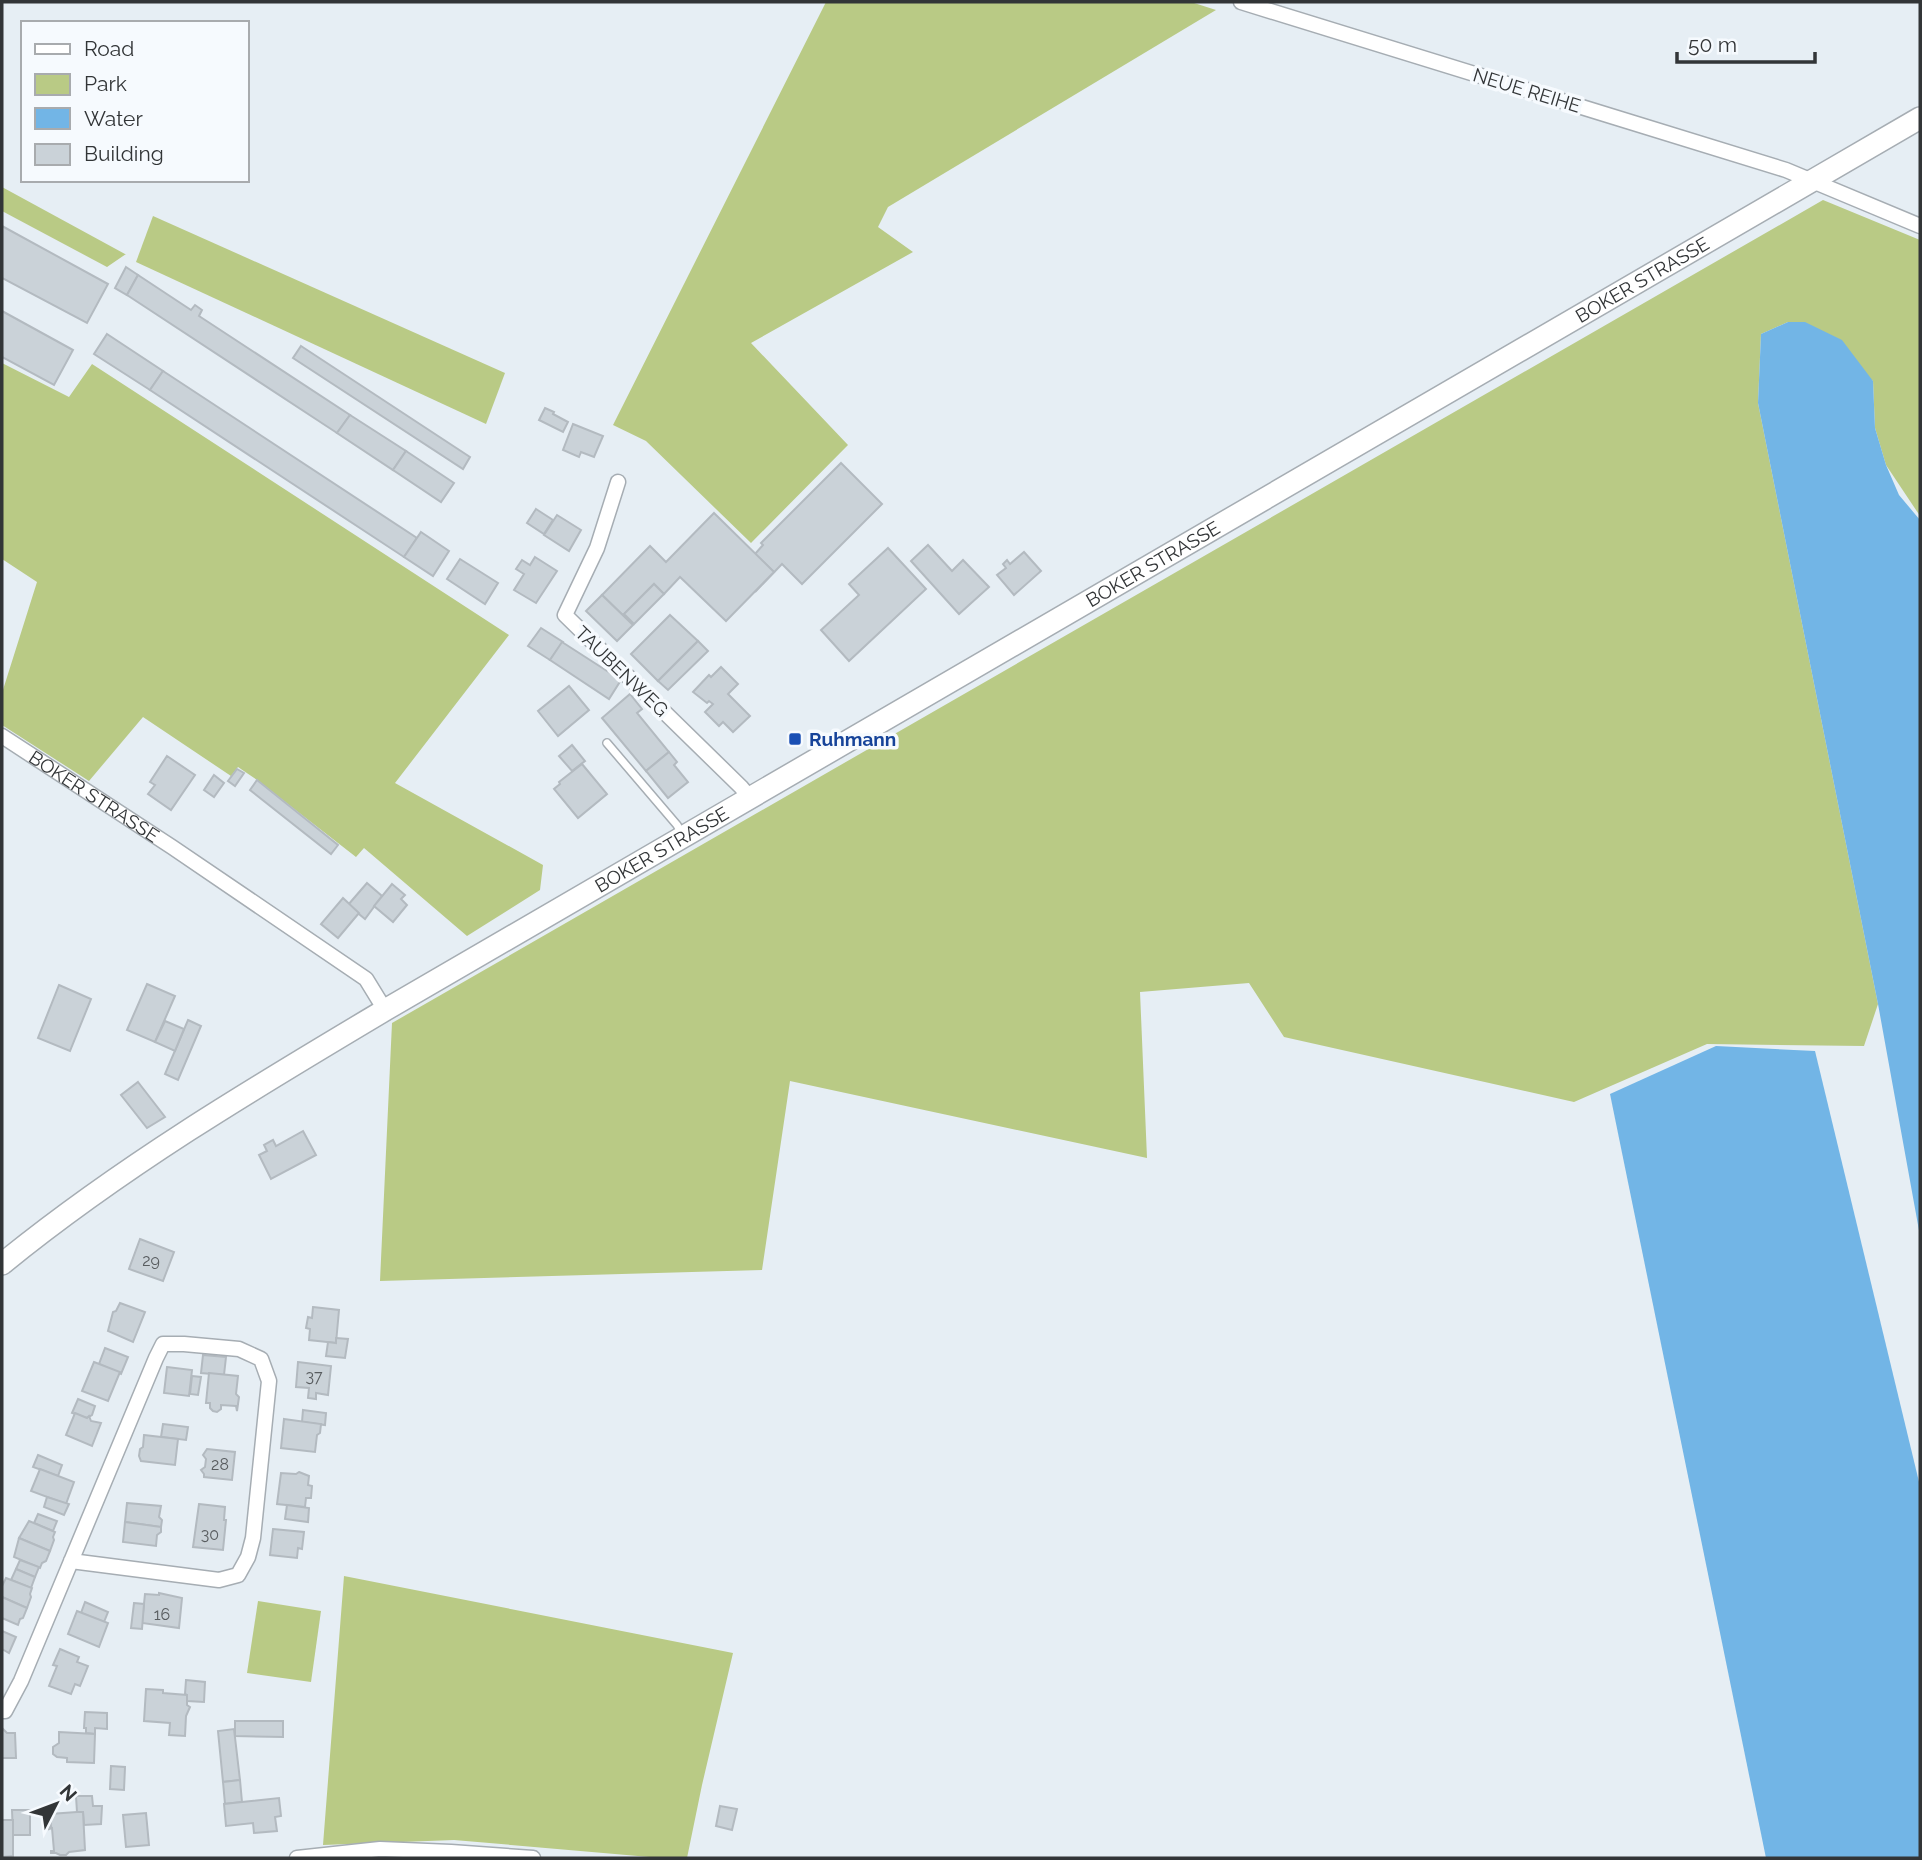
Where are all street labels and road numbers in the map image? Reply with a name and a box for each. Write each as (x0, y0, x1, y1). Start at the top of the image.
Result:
street label: NEUE REIHE (1471, 63, 1583, 117)
street label: BOKER STRASSE (1571, 232, 1713, 327)
street label: BOKER STRASSE (1082, 516, 1224, 611)
street label: TAUBENWEG (571, 621, 673, 721)
street label: BOKER STRASSE (25, 746, 163, 847)
street label: BOKER STRASSE (591, 802, 732, 897)

